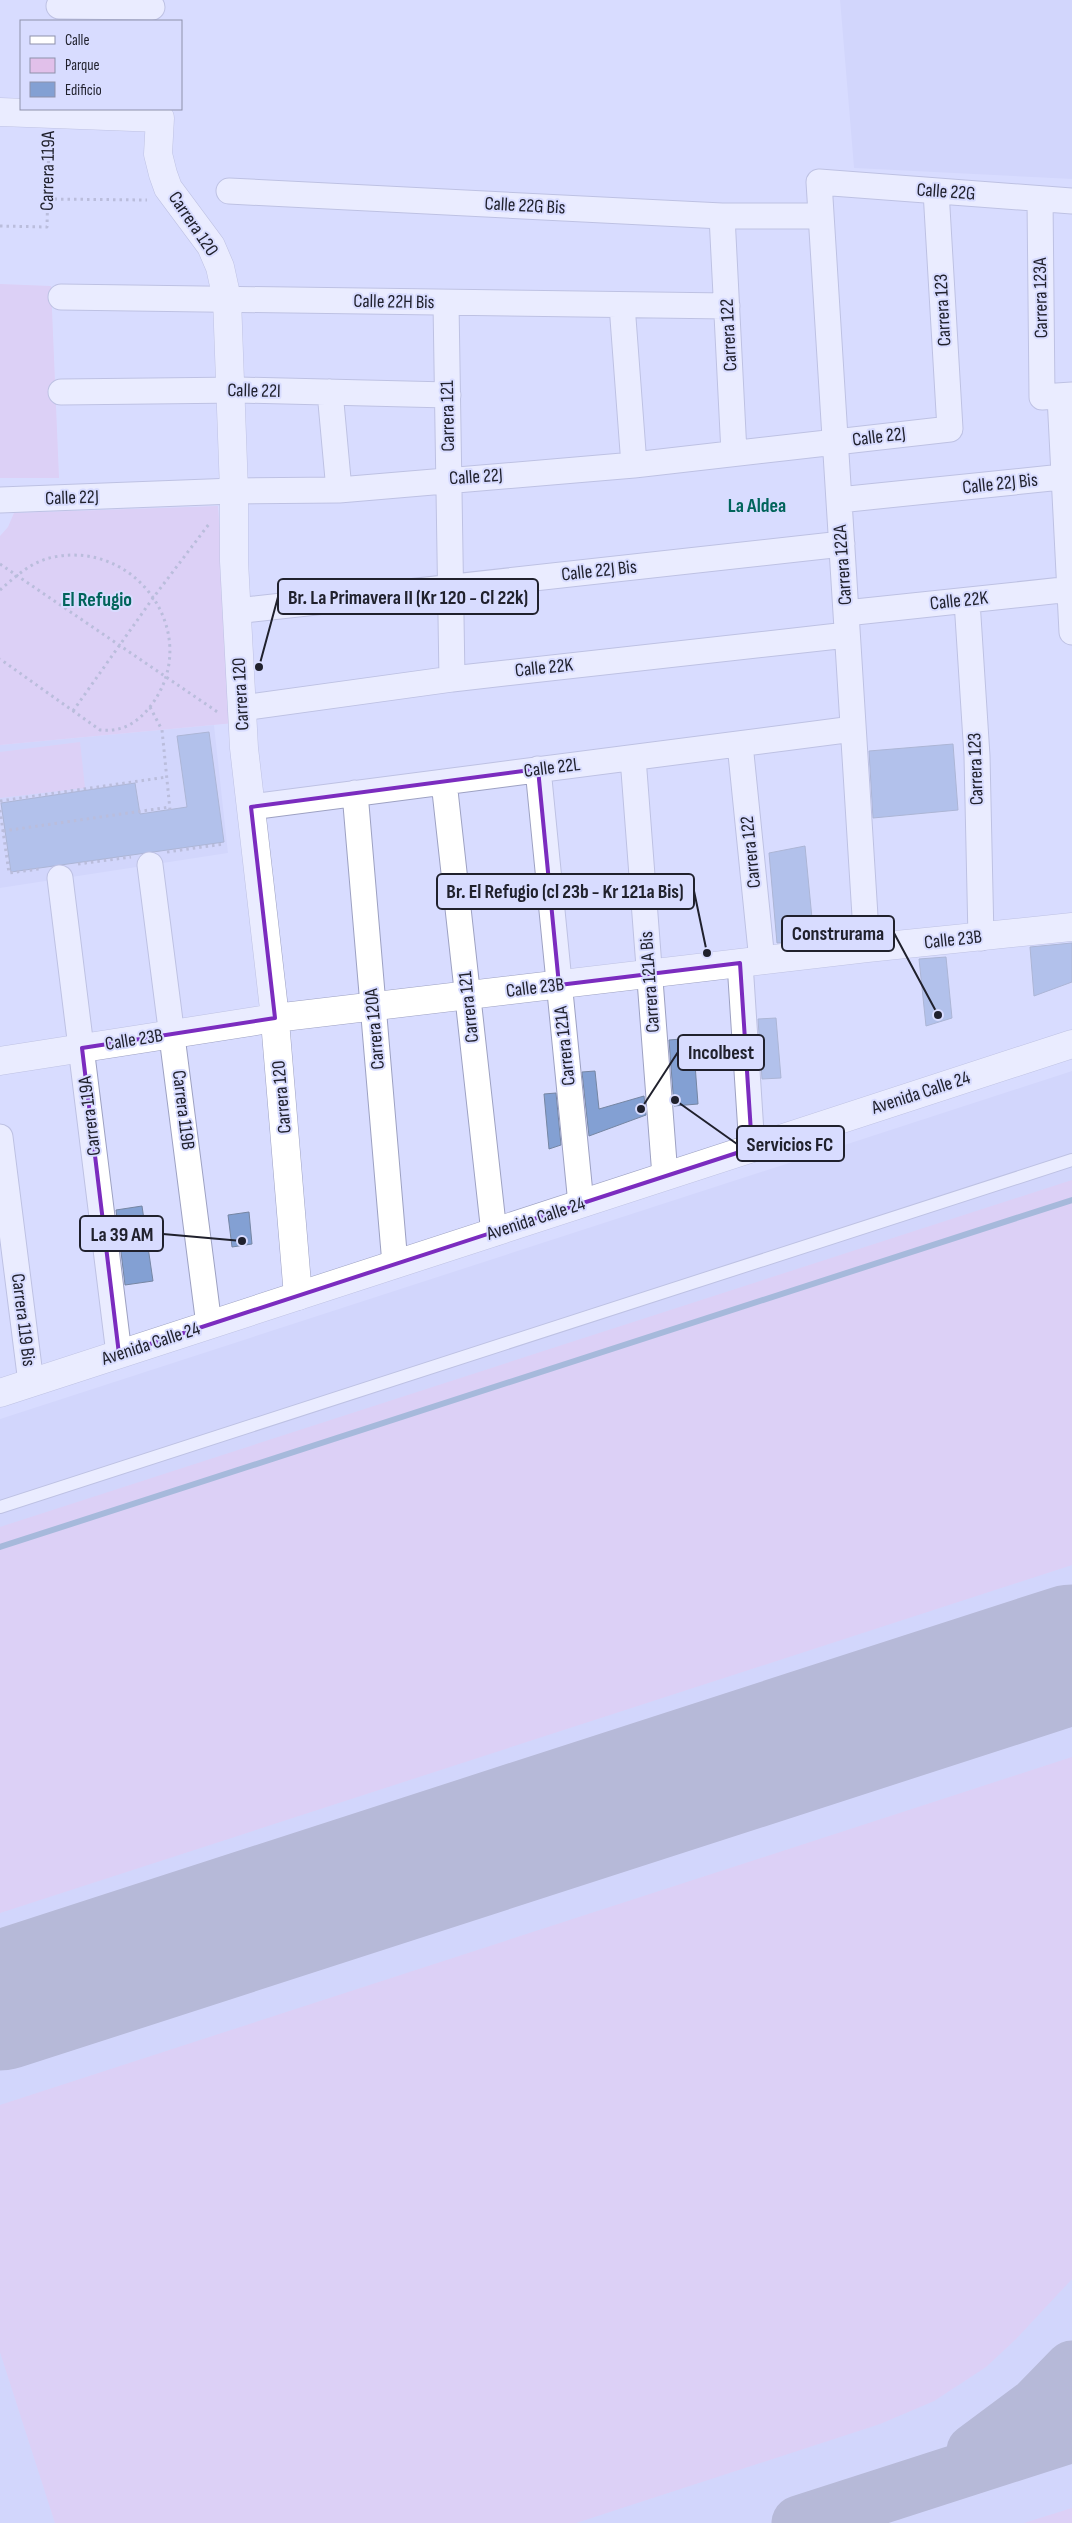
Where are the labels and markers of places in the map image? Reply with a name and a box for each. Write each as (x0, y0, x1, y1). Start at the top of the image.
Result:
callout: Br. La Primavera II (Kr 120 - Cl 22k) (278, 579, 538, 614)
callout: Br. El Refugio (cl 23b - Kr 121a Bis) (437, 874, 694, 909)
callout: Construrama (782, 916, 894, 951)
callout: Incolbest (678, 1035, 764, 1070)
callout: Servicios FC (737, 1126, 844, 1161)
callout: La 39 AM (80, 1216, 163, 1251)

